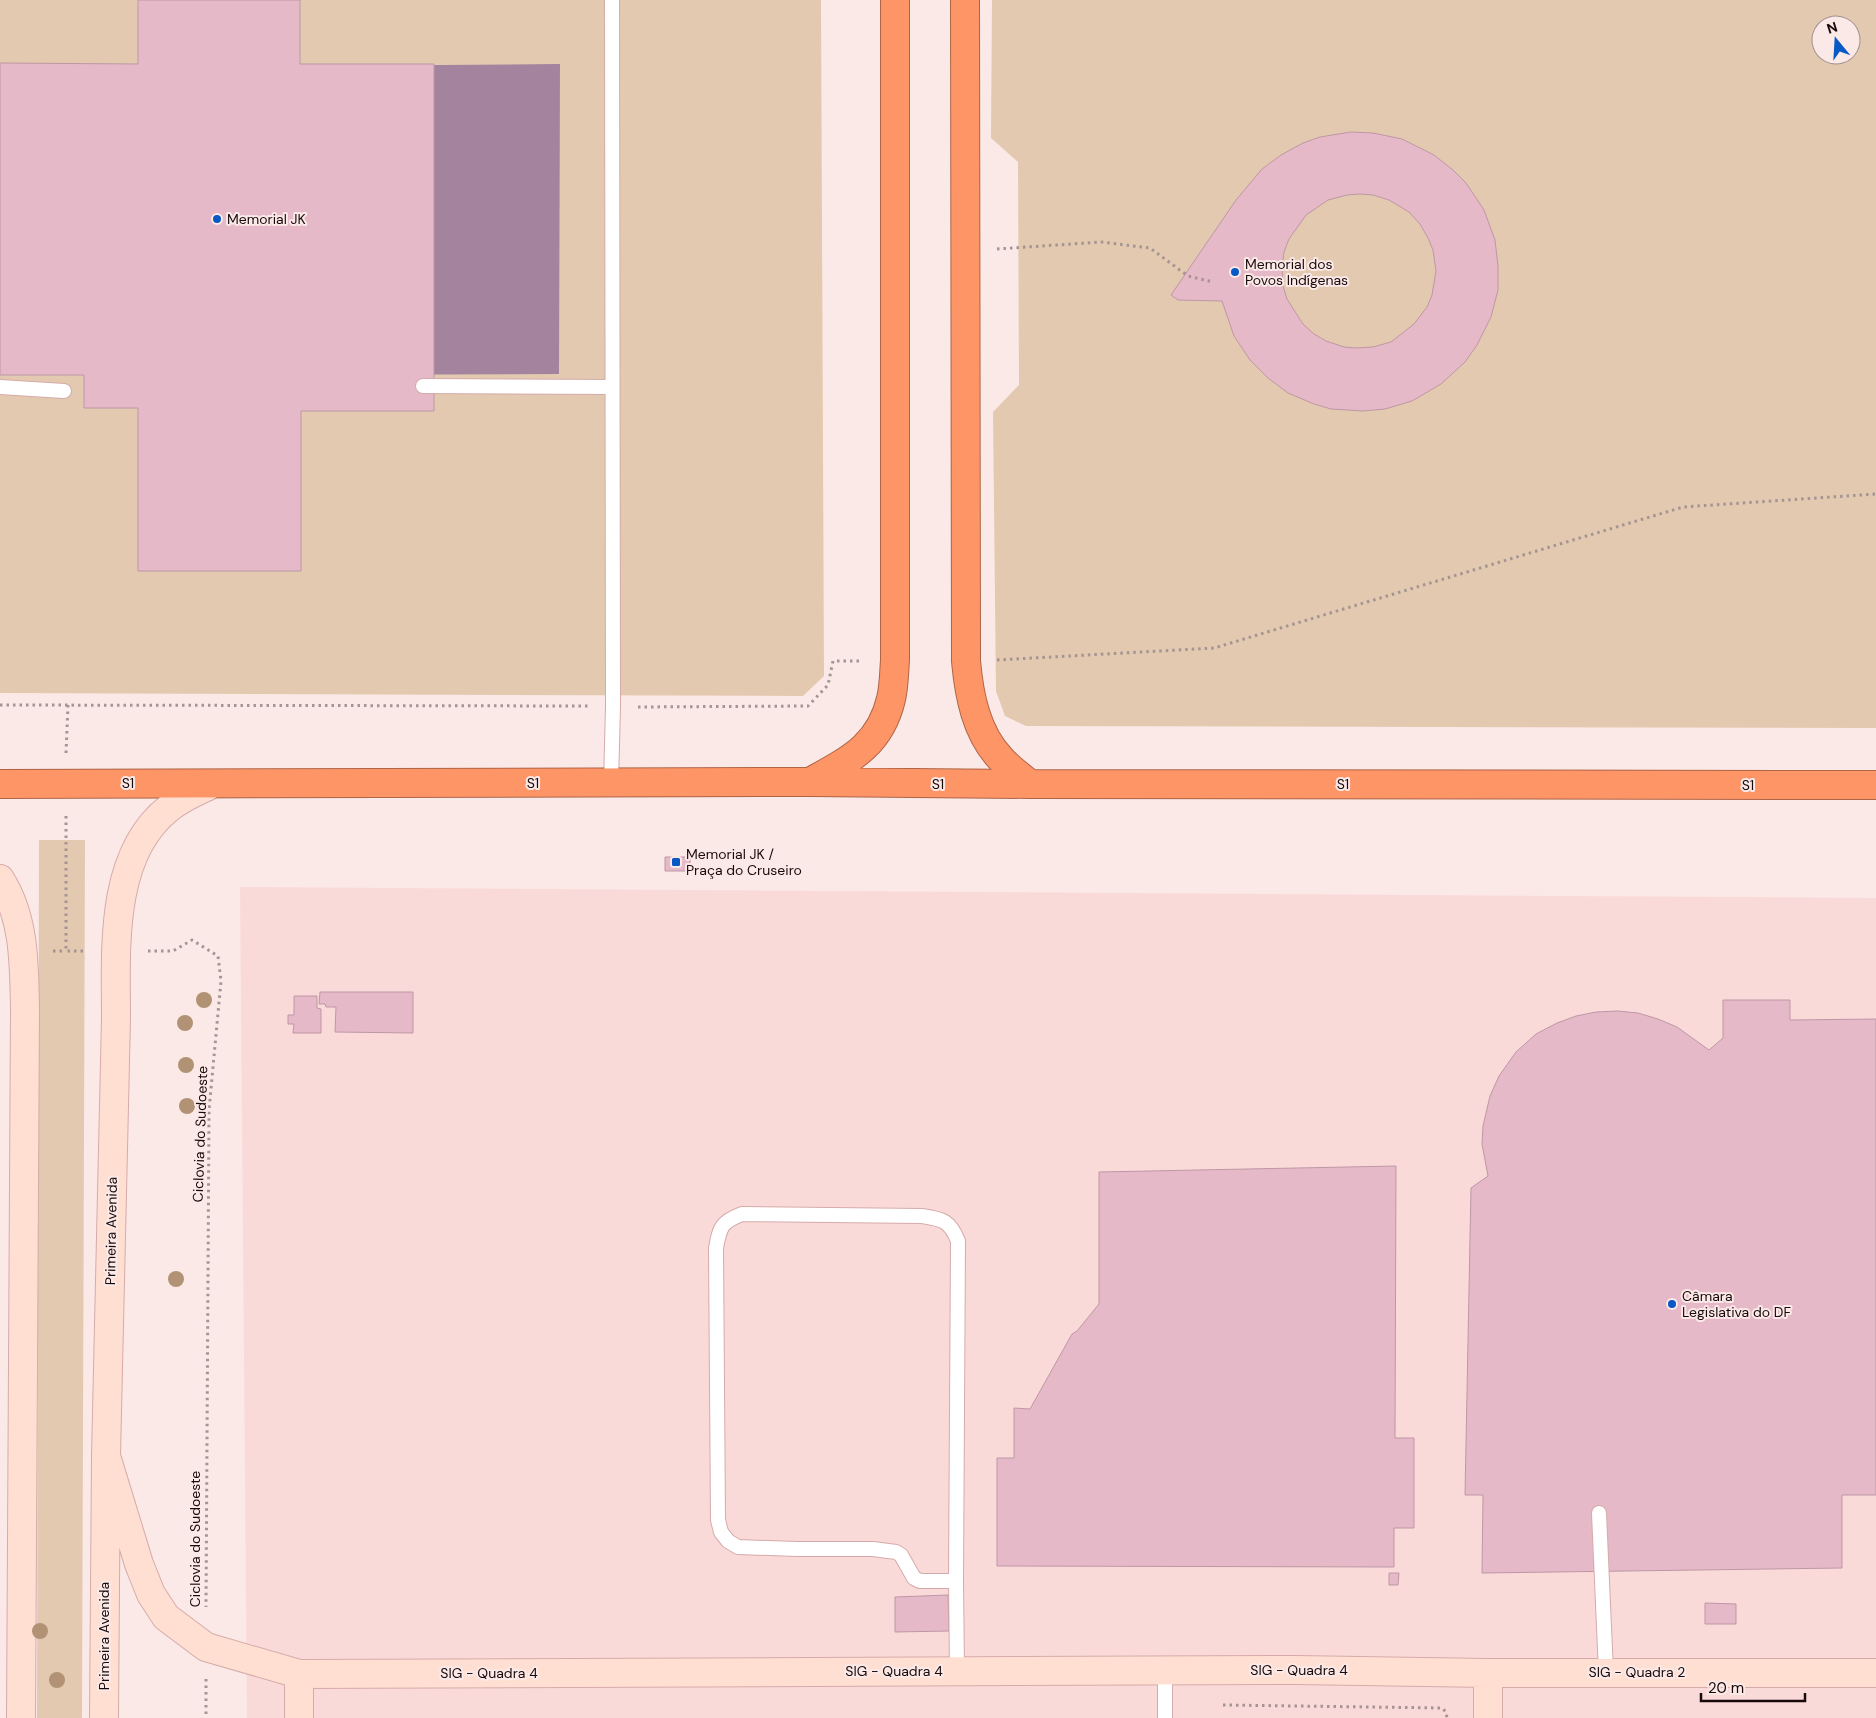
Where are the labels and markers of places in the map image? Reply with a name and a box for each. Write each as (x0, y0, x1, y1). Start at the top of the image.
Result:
place label: Memorial JK (227, 210, 306, 228)
marker: Memorial JK (211, 213, 223, 225)
place label: Memorial dos Povos Indígenas (1245, 255, 1348, 289)
marker: Memorial dos Povos Indígenas (1229, 266, 1241, 278)
place label: Memorial JK / Praça do Cruseiro (686, 845, 802, 879)
marker: Memorial JK / Praça do Cruseiro (670, 856, 682, 868)
place label: Câmara Legislativa do DF (1682, 1287, 1791, 1321)
marker: Câmara Legislativa do DF (1666, 1298, 1678, 1310)

